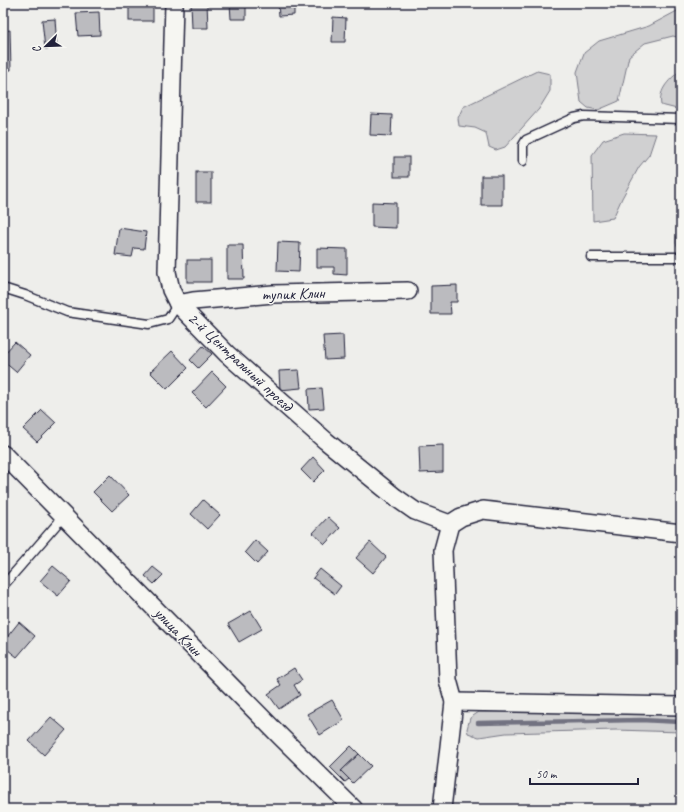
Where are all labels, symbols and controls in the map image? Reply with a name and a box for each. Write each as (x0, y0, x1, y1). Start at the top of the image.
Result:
north arrow (26, 26, 66, 66)
text: С (29, 43, 44, 55)
street label: тупик Клин (261, 283, 326, 305)
street label: 2-й Центральный проезд (183, 308, 298, 417)
street label: улица Клин (149, 603, 207, 662)
scale bar (530, 760, 638, 786)
text: 50 m (536, 766, 558, 782)

